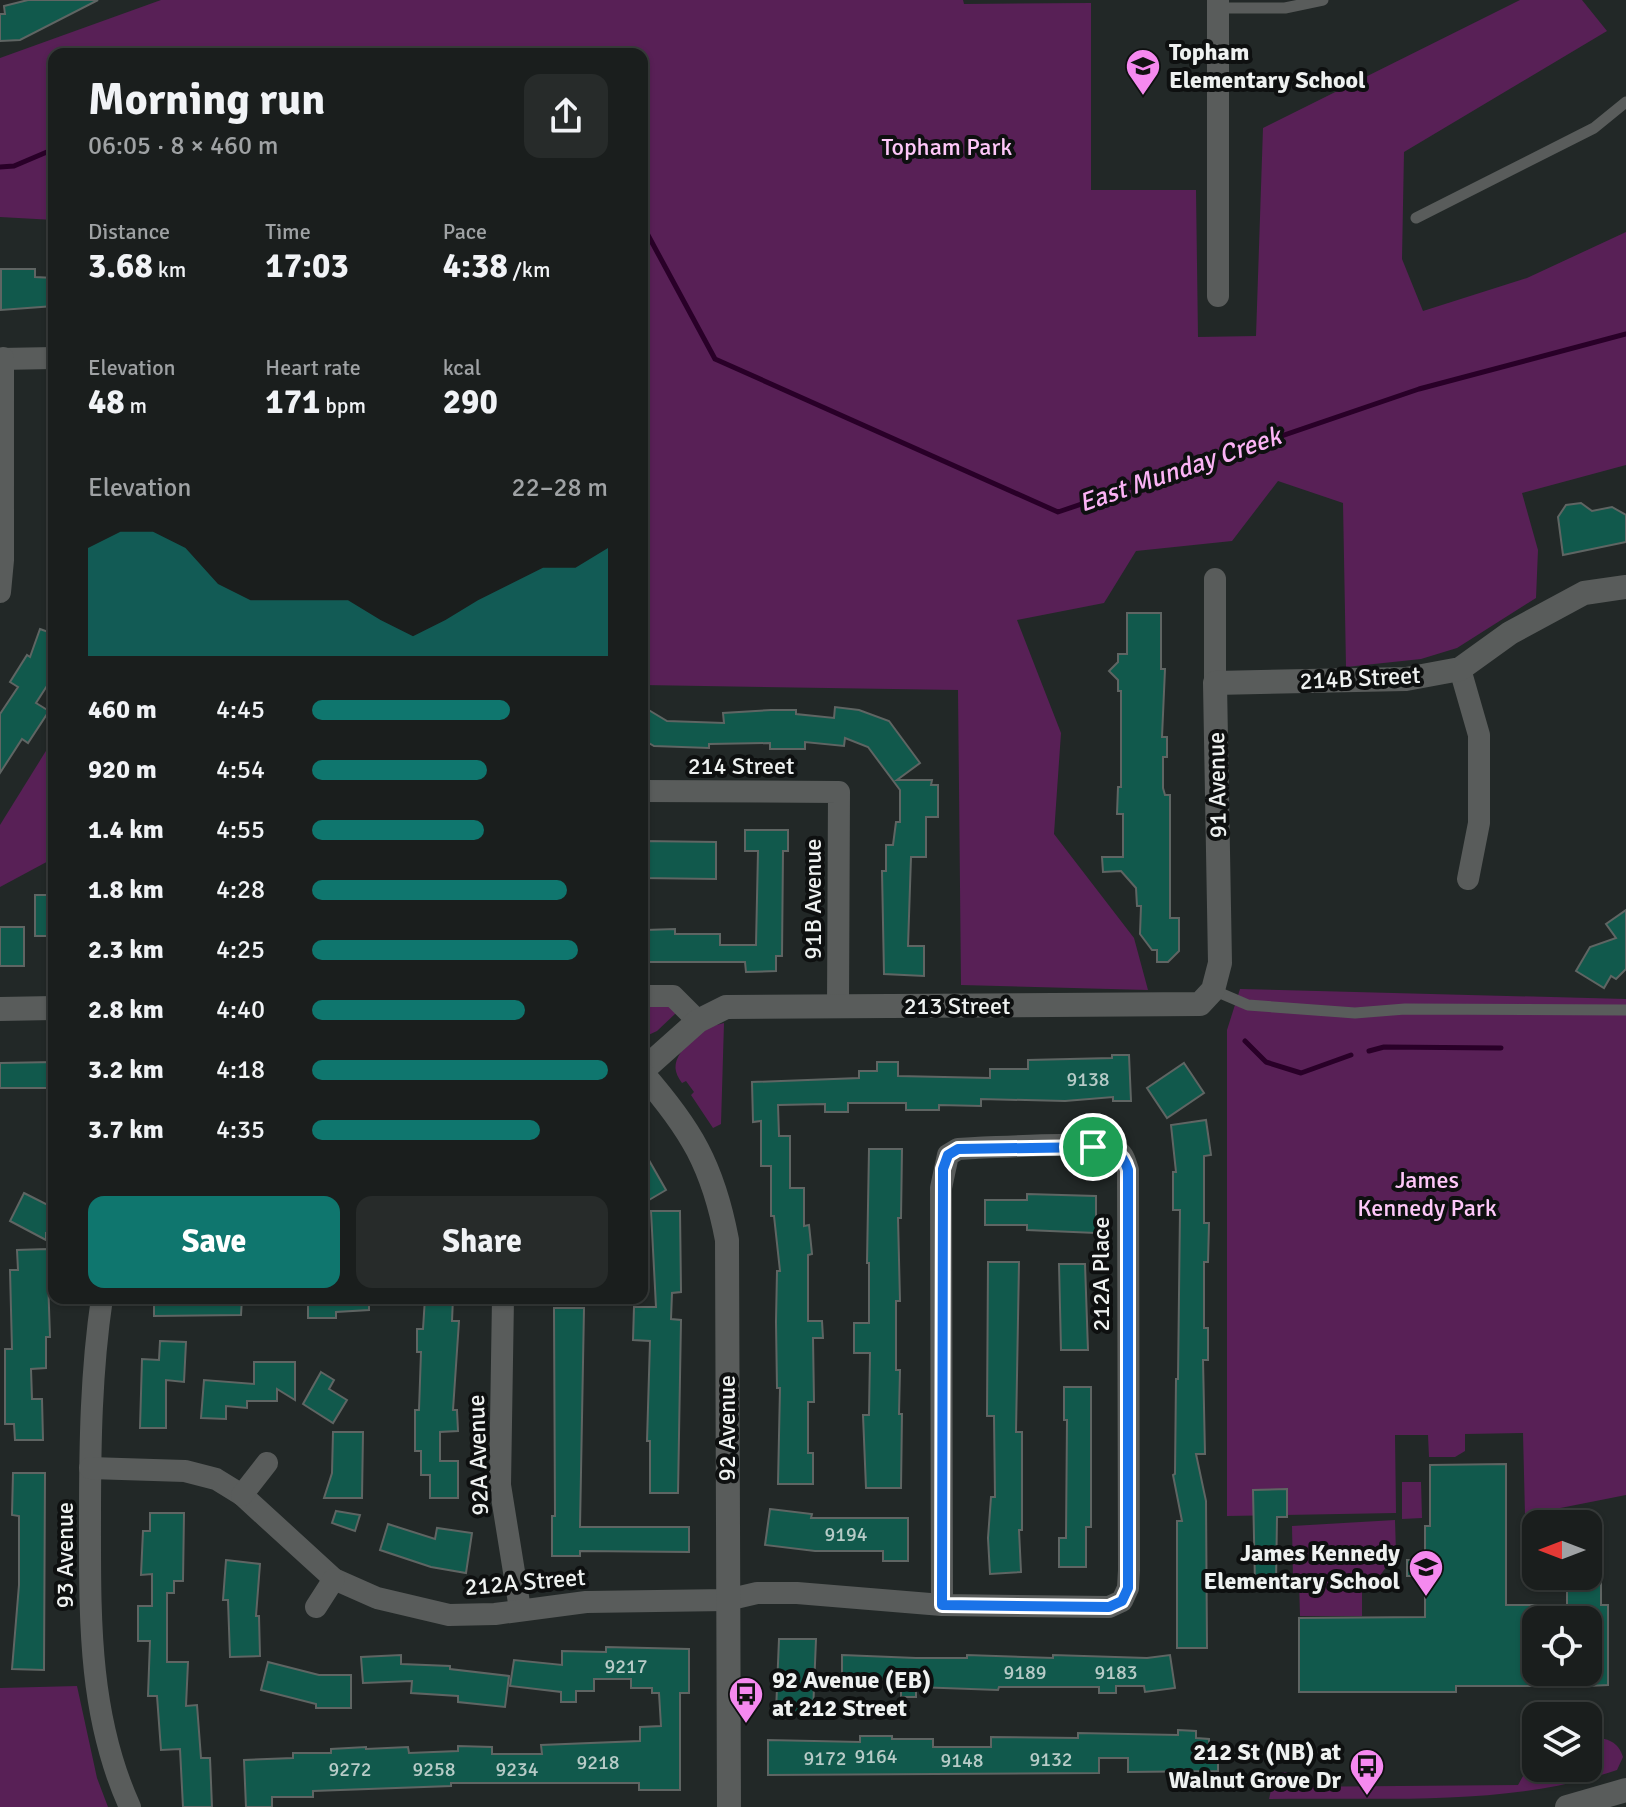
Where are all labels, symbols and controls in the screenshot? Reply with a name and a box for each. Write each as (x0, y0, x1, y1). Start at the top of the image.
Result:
place label: Topham Elementary School (1169, 37, 1366, 95)
school or university icon: Topham Elementary School (1124, 47, 1162, 97)
text: Morning run (88, 73, 325, 127)
button: share (524, 74, 608, 158)
text: 06:05 · 8 × 460 m (88, 130, 279, 162)
park label: Topham Park (882, 132, 1012, 162)
text: Distance (88, 218, 170, 245)
text: Time (265, 218, 311, 245)
text: Pace (443, 218, 487, 245)
text: 3.68 (88, 245, 153, 287)
text: 17:03 (265, 245, 349, 287)
text: 4:38 (443, 245, 508, 287)
text: km (153, 256, 186, 283)
text: /km (508, 256, 550, 283)
text: Elevation (88, 354, 176, 381)
text: Heart rate (265, 354, 361, 381)
text: kcal (443, 354, 481, 381)
text: 48 (88, 381, 125, 423)
text: 171 (265, 381, 320, 423)
text: 290 (443, 381, 498, 423)
text: m (125, 392, 147, 419)
text: bpm (320, 392, 366, 419)
water label: East Munday Creek (1075, 420, 1287, 520)
text: Elevation (88, 472, 192, 504)
text: 22–28 m (512, 472, 608, 504)
street label: 214B Street (1299, 660, 1421, 696)
text: 460 m (88, 694, 157, 726)
text: 4:45 (216, 694, 265, 726)
street label: 91 Avenue (1201, 732, 1233, 838)
street label: 214 Street (688, 751, 794, 781)
text: 920 m (88, 754, 157, 786)
text: 4:54 (216, 754, 265, 786)
text: 1.4 km (88, 814, 164, 846)
text: 4:55 (216, 814, 265, 846)
street label: 91B Avenue (798, 839, 828, 959)
text: 1.8 km (88, 874, 164, 906)
text: 4:28 (216, 874, 265, 906)
text: 2.3 km (88, 934, 164, 966)
text: 4:25 (216, 934, 265, 966)
street label: 213 Street (904, 991, 1010, 1021)
text: 2.8 km (88, 994, 164, 1026)
text: 4:40 (216, 994, 265, 1026)
text: 3.2 km (88, 1054, 164, 1086)
text: 4:18 (216, 1054, 265, 1086)
house number: 9138 (1066, 1067, 1110, 1092)
pin (1059, 1113, 1127, 1181)
text: 3.7 km (88, 1114, 164, 1146)
text: 4:35 (216, 1114, 265, 1146)
icon: arrive (1071, 1125, 1115, 1169)
park label: James Kennedy Park (1357, 1165, 1497, 1223)
button: Save (88, 1196, 340, 1288)
button: Share (356, 1196, 608, 1288)
street label: 212A Place (1086, 1217, 1116, 1331)
street label: 92 Avenue (712, 1375, 742, 1481)
street label: 92A Avenue (461, 1394, 495, 1516)
street label: 93 Avenue (50, 1502, 80, 1608)
north arrow (1522, 1510, 1602, 1590)
map controls (1522, 1510, 1602, 1782)
house number: 9194 (824, 1522, 868, 1547)
place label: James Kennedy Elementary School (1203, 1538, 1400, 1596)
school or university icon: James Kennedy Elementary School (1407, 1548, 1445, 1598)
street label: 212A Street (463, 1562, 587, 1602)
button: locate (1522, 1606, 1602, 1686)
house number: 9217 (604, 1654, 648, 1679)
house number: 9189 (1003, 1660, 1047, 1685)
house number: 9183 (1094, 1660, 1138, 1685)
place label: 92 Avenue (EB) at 212 Street (772, 1665, 931, 1723)
bus stop icon: 92 Avenue (EB) at 212 Street (727, 1675, 765, 1725)
button: layers (1522, 1702, 1602, 1782)
place label: 212 St (NB) at Walnut Grove Dr (1168, 1737, 1341, 1795)
house number: 9164 (854, 1744, 898, 1769)
house number: 9172 (803, 1746, 847, 1771)
house number: 9132 (1029, 1747, 1073, 1772)
bus stop icon: 212 St (NB) at Walnut Grove Dr (1348, 1747, 1386, 1797)
house number: 9148 (940, 1748, 984, 1773)
house number: 9218 (576, 1750, 620, 1775)
house number: 9272 (328, 1757, 372, 1782)
house number: 9258 (412, 1757, 456, 1782)
house number: 9234 (495, 1757, 539, 1782)

